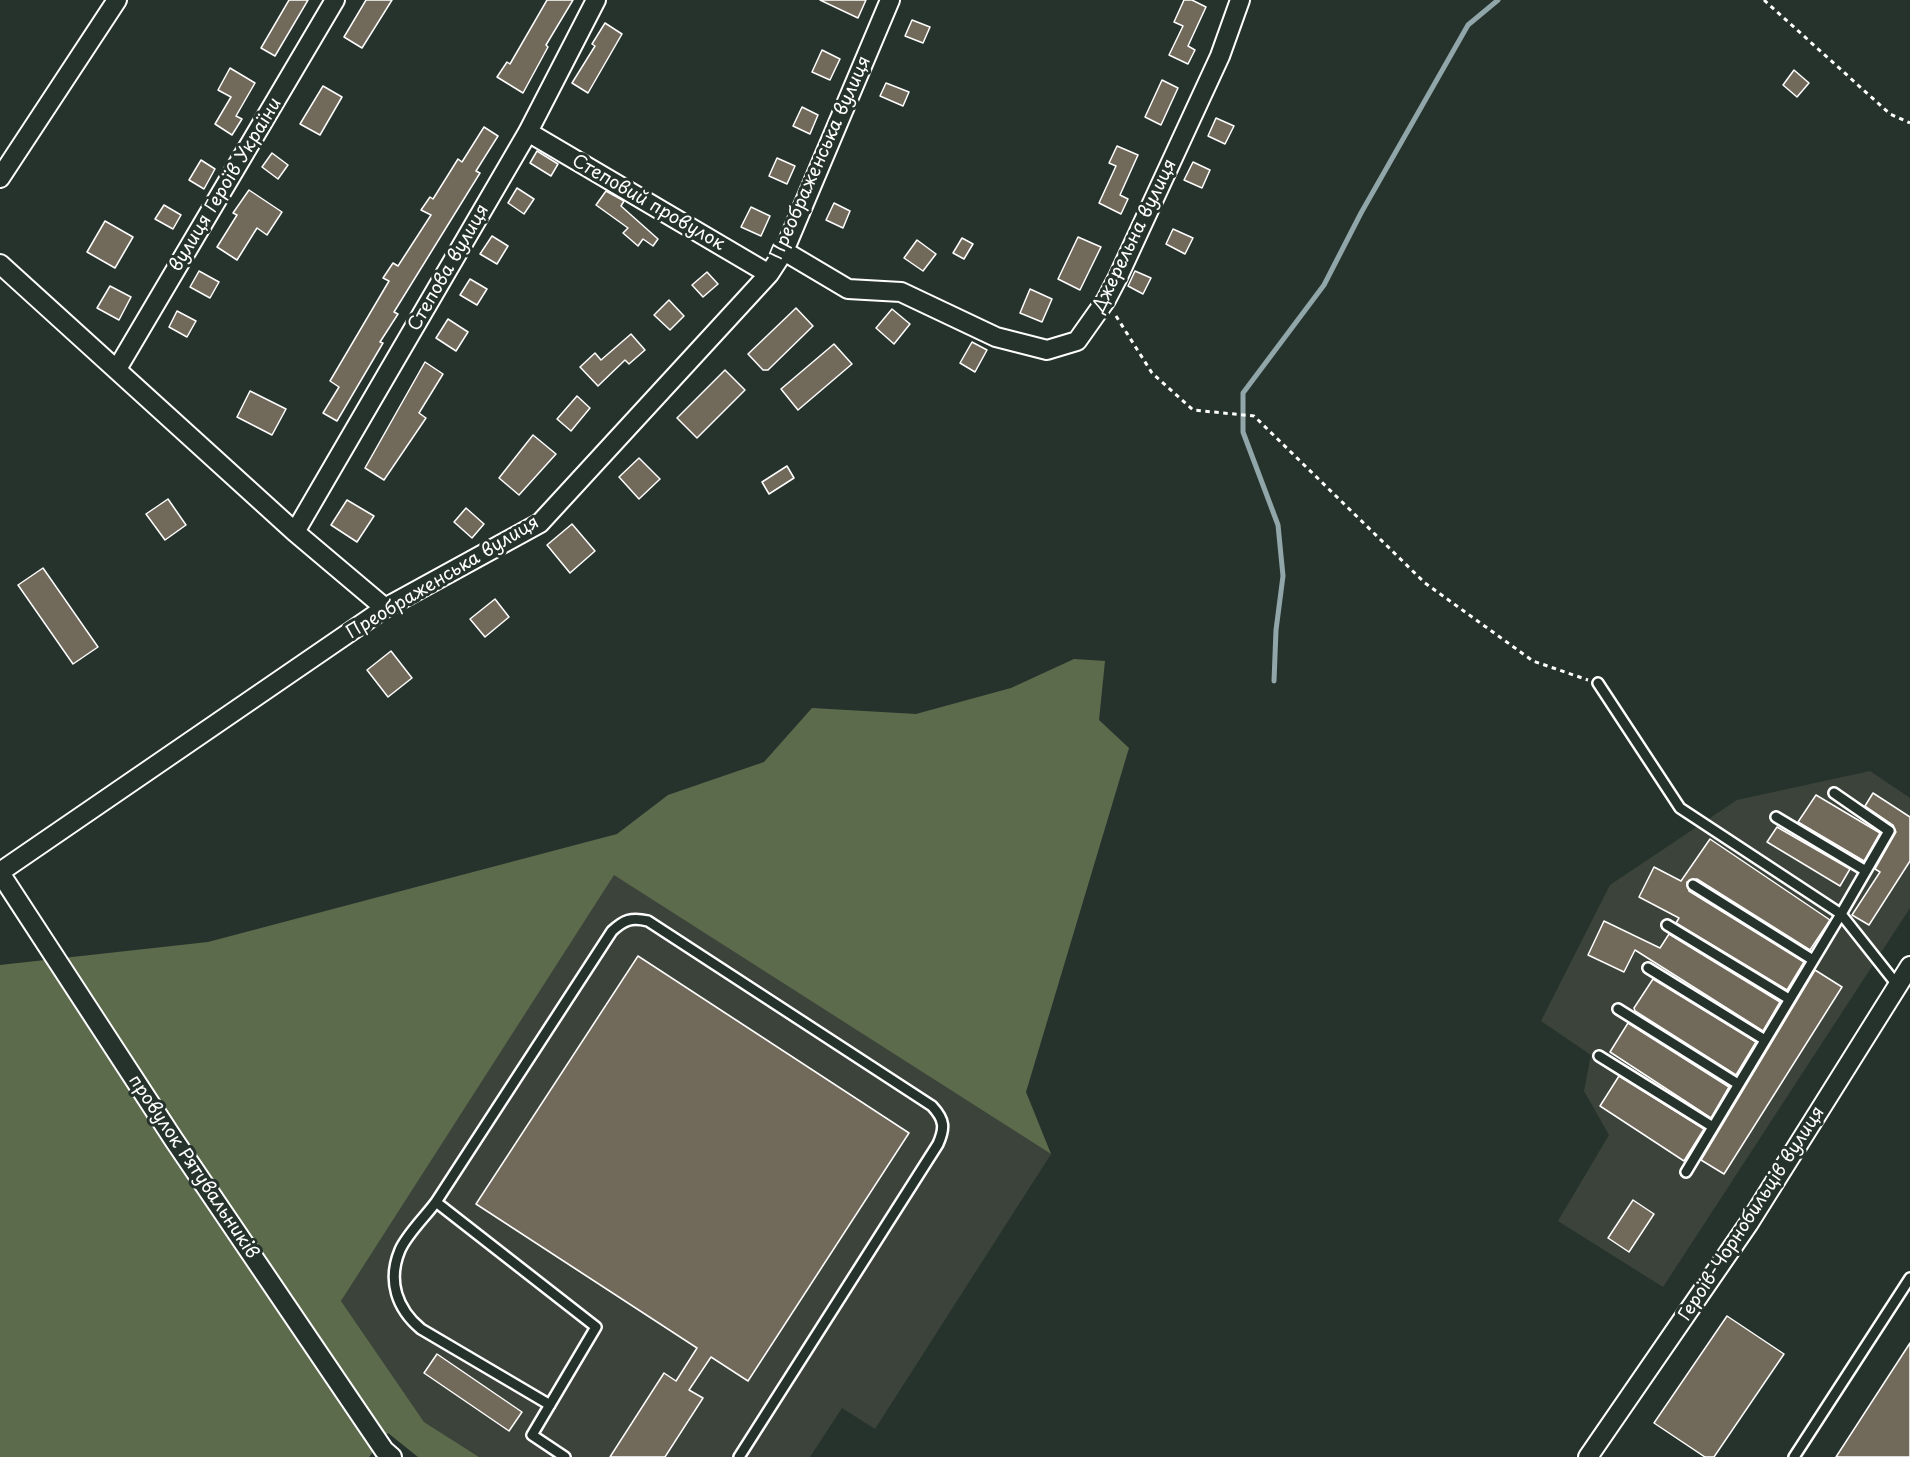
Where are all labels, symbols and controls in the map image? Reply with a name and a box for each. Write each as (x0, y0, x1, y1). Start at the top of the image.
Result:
street label: Преображенська вулиця (766, 53, 876, 263)
street label: вулиця Героїв України (165, 94, 287, 276)
street label: Степовий провулок (568, 150, 728, 256)
street label: Джерельна вулиця (1088, 156, 1182, 316)
street label: Степова вулиця (404, 201, 494, 335)
street label: Преображенська вулиця (343, 512, 543, 644)
street label: провулок Рятувальників (123, 1071, 263, 1263)
street label: Героїв-Чорнобильців вулиця (1674, 1103, 1830, 1325)

